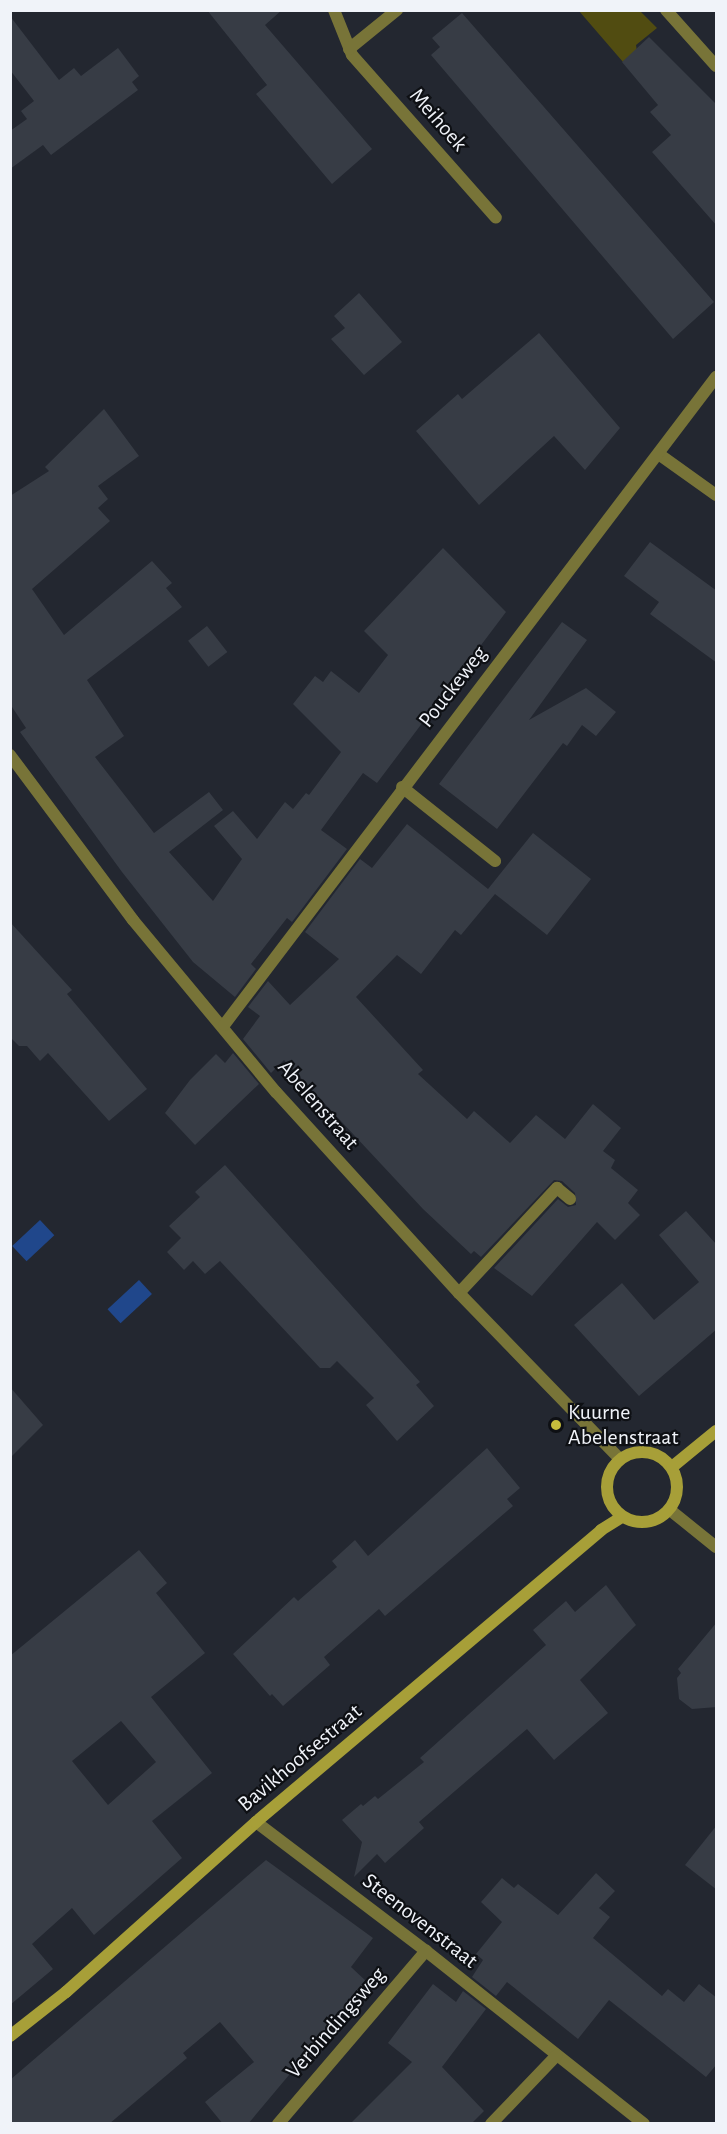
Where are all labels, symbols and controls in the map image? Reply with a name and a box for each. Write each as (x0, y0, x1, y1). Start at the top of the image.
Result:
street label: Meihoek (404, 83, 472, 157)
street label: Pouckeweg (413, 641, 493, 733)
street label: Abelenstraat (272, 1055, 364, 1155)
place label: Kuurne Abelenstraat (568, 1399, 678, 1450)
marker: Kuurne Abelenstraat (549, 1418, 563, 1432)
street label: Bavikhoofsestraat (233, 1699, 367, 1817)
street label: Steenovenstraat (357, 1868, 483, 1974)
street label: Verbindingsweg (281, 1962, 391, 2084)

